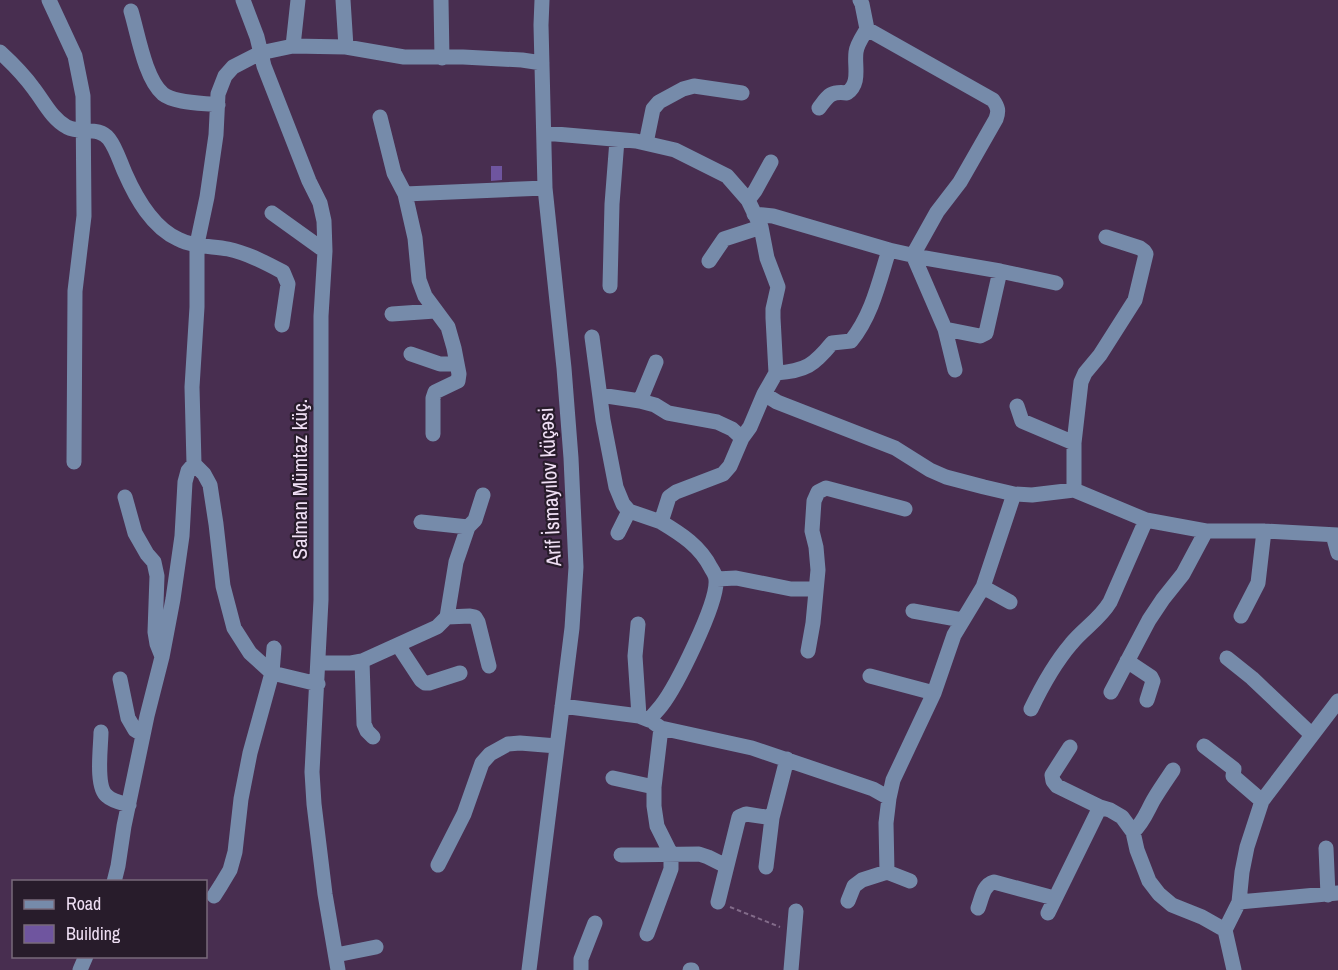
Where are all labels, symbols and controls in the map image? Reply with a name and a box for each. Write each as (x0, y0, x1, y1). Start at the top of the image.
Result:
street label: Salman Mümtaz küç. (285, 399, 314, 559)
street label: Arif İsmayılov küçəsi (531, 407, 568, 568)
legend (12, 880, 207, 958)
text: Road (66, 891, 101, 916)
text: Building (66, 921, 121, 946)

